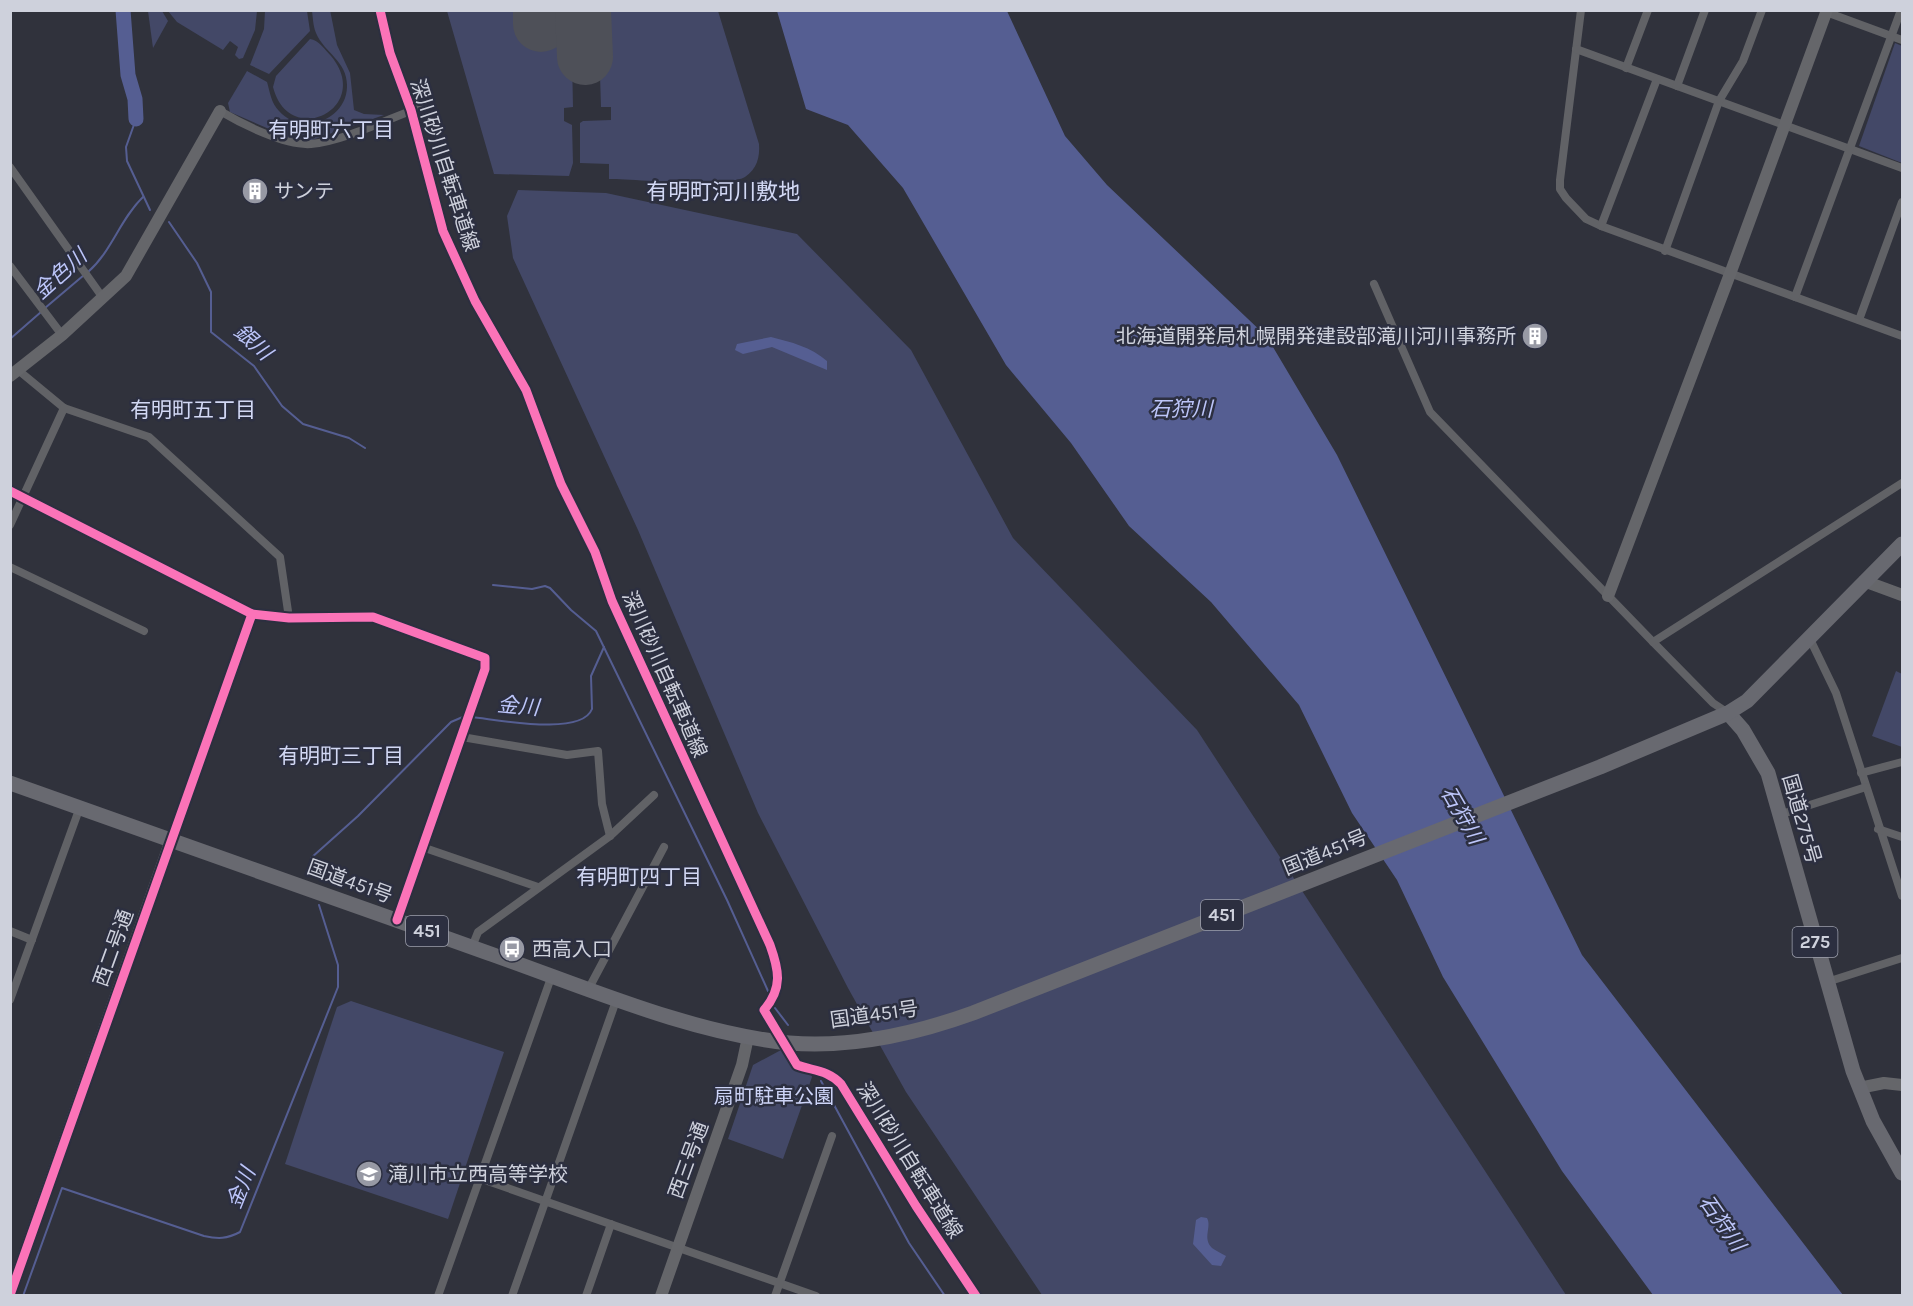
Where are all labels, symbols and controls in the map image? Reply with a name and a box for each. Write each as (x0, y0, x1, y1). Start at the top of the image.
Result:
street label: 深川砂川自転車道線 (406, 76, 483, 254)
district label: 有明町六丁目 (268, 118, 394, 142)
building icon: サンテ (240, 176, 270, 206)
district label: 有明町河川敷地 (646, 179, 800, 205)
place label: サンテ (274, 180, 334, 203)
water label: 金色川 (29, 243, 93, 304)
water label: 銀川 (229, 319, 278, 366)
building icon: 北海道開発局札幌開発建設部滝川河川事務所 (1520, 321, 1550, 351)
place label: 北海道開発局札幌開発建設部滝川河川事務所 (1116, 325, 1516, 348)
water label: 石狩川 (1150, 397, 1214, 421)
district label: 有明町五丁目 (130, 398, 256, 422)
street label: 深川砂川自転車道線 (617, 587, 712, 761)
water label: 金川 (496, 692, 542, 720)
district label: 有明町三丁目 (278, 744, 404, 768)
street label: 国道275号 (1778, 772, 1825, 867)
water label: 石狩川 (1436, 782, 1489, 850)
street label: 国道451号 (1280, 825, 1371, 880)
street label: 国道451号 (304, 855, 396, 908)
district label: 有明町四丁目 (576, 865, 702, 889)
road number: 451 (1201, 900, 1243, 930)
street label: 西二号通 (89, 907, 138, 990)
road number: 451 (406, 916, 448, 946)
road number: 275 (1792, 927, 1838, 957)
bus stop icon: 西高入口 (497, 934, 527, 964)
place label: 西高入口 (532, 938, 612, 961)
street label: 国道451号 (828, 997, 920, 1032)
street label: 深川砂川自転車道線 (852, 1078, 967, 1243)
park label: 扇町駐車公園 (714, 1085, 834, 1108)
street label: 西三号通 (664, 1119, 713, 1202)
school or university icon: 滝川市立西高等学校 (354, 1159, 384, 1189)
water label: 金川 (222, 1162, 261, 1212)
place label: 滝川市立西高等学校 (388, 1163, 568, 1186)
water label: 石狩川 (1694, 1190, 1751, 1257)

